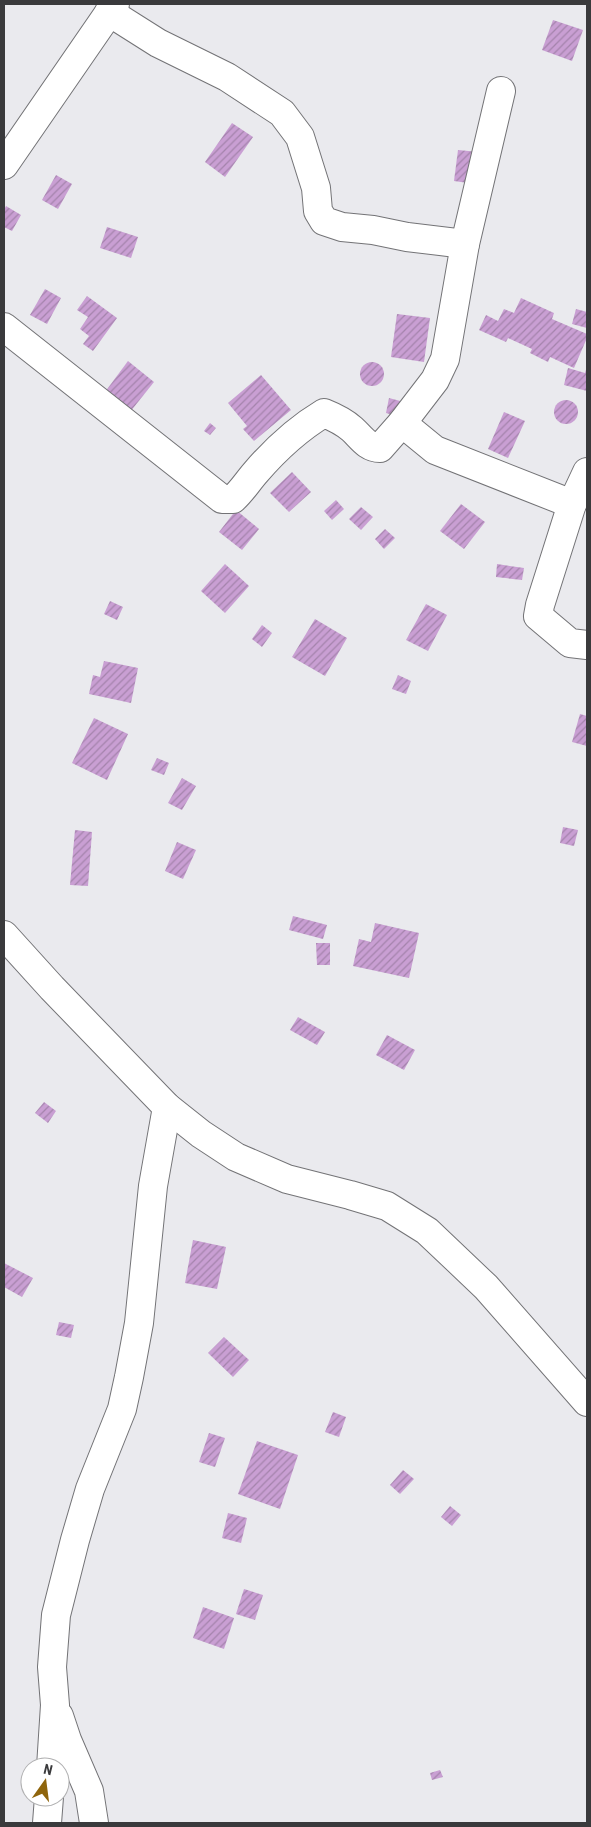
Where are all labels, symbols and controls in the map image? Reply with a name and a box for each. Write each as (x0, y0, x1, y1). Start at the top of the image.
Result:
north arrow (20, 1757, 70, 1807)
text: N (42, 1761, 54, 1778)

